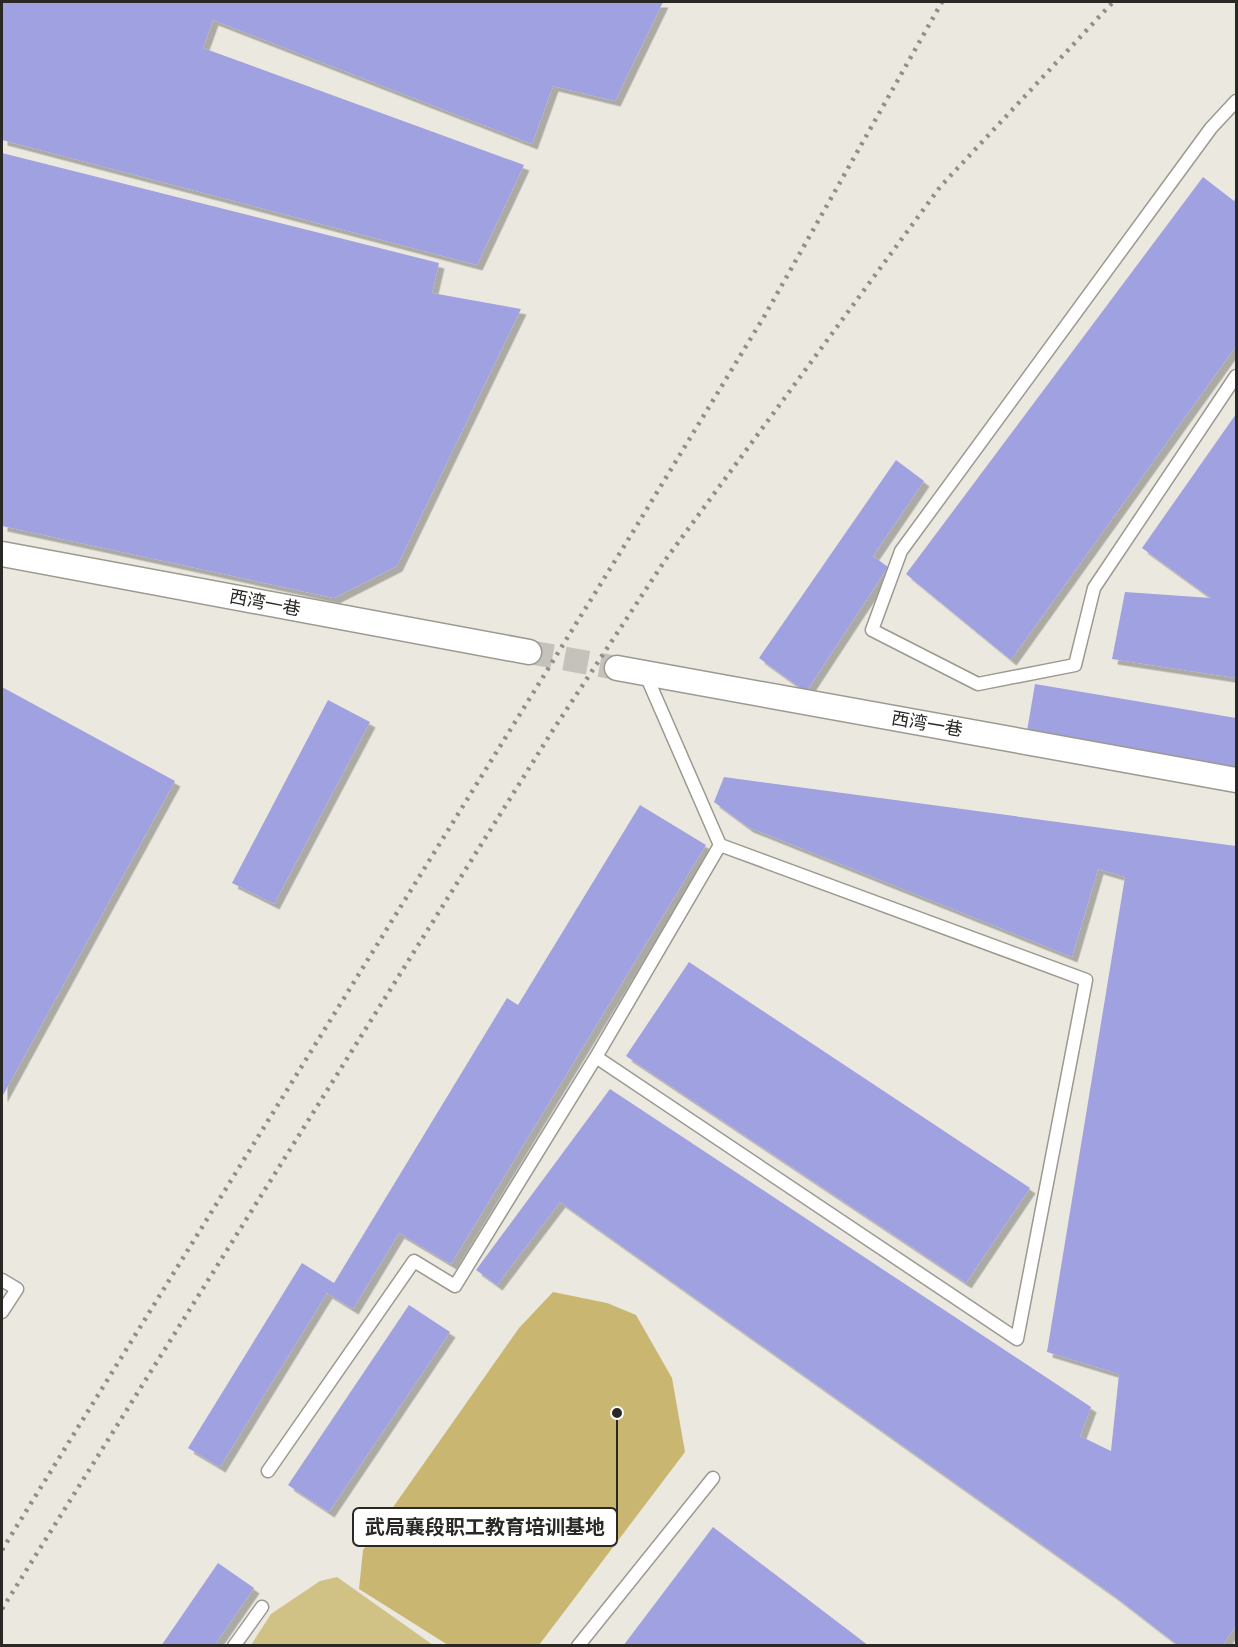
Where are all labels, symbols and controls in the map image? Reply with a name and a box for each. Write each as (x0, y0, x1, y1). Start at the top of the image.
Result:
street label: 西湾一巷 (228, 585, 302, 621)
street label: 西湾一巷 (890, 707, 964, 741)
callout: 武局襄段职工教育培训基地 (353, 1508, 617, 1546)
text: 武局襄段职工教育培训基地 (365, 1515, 605, 1539)

